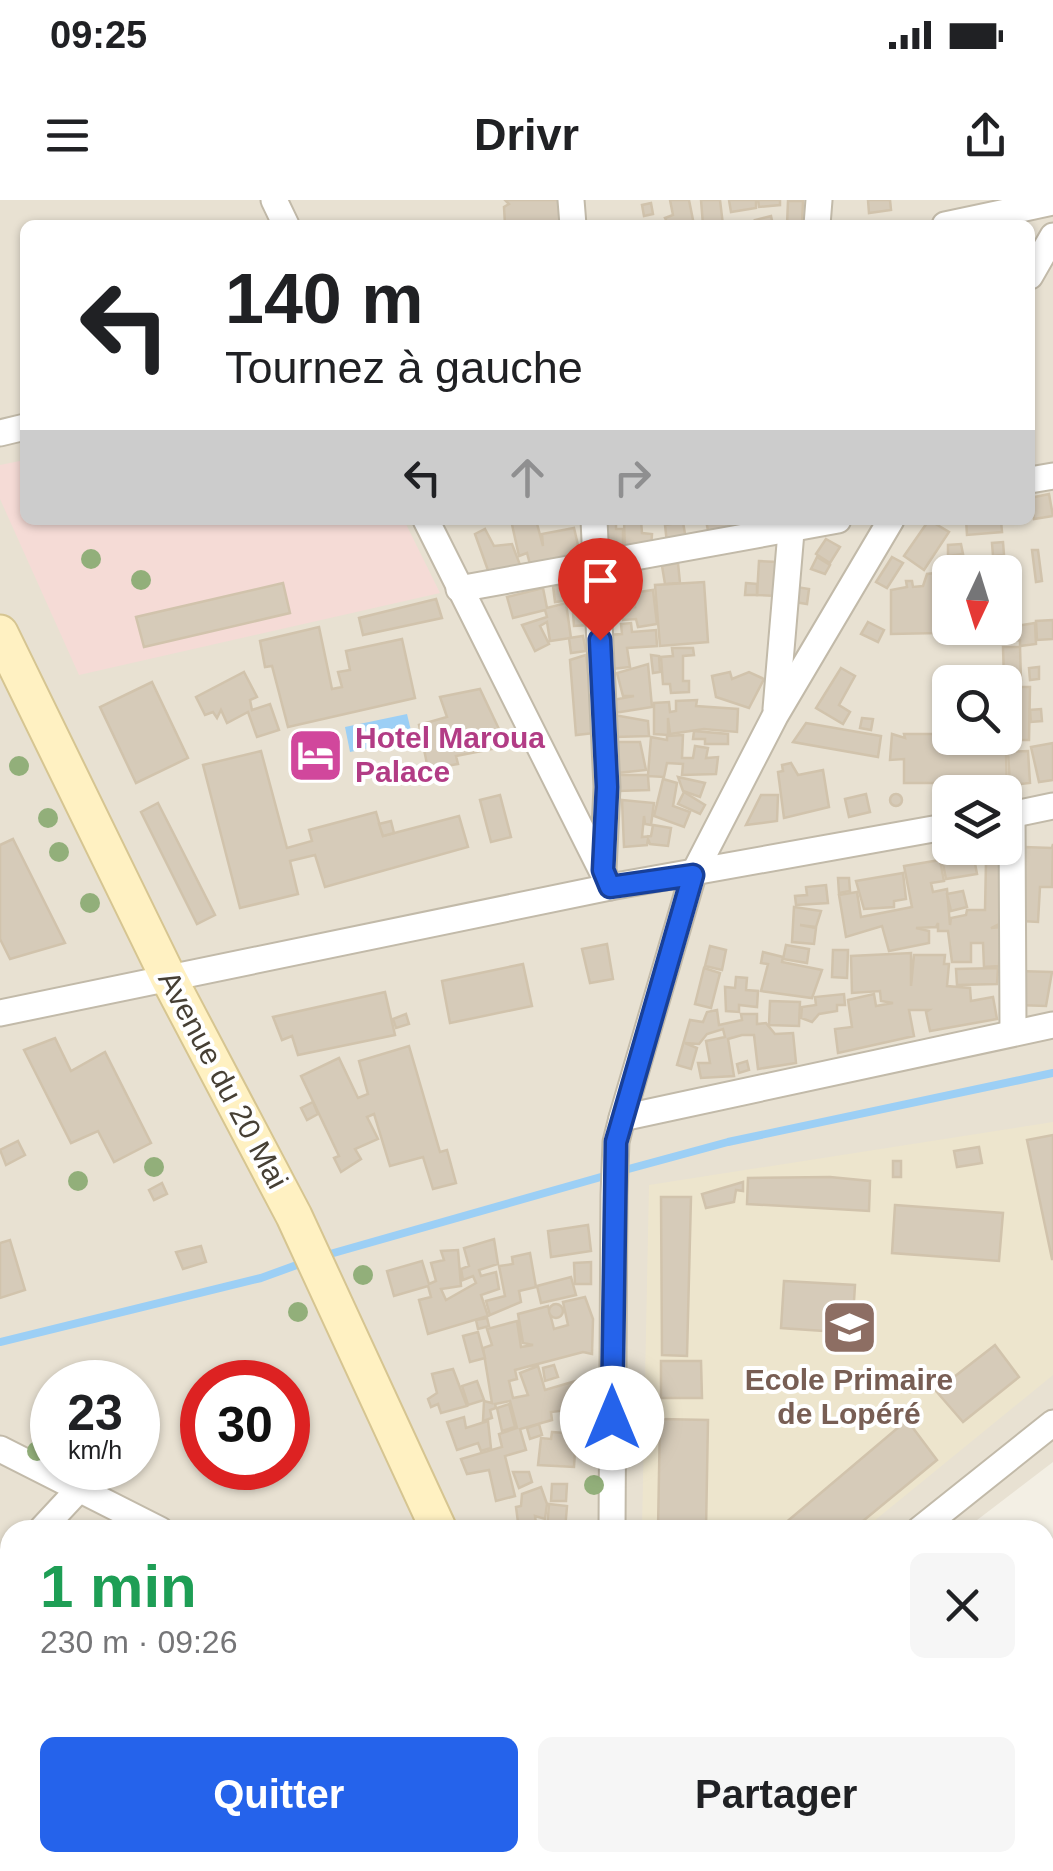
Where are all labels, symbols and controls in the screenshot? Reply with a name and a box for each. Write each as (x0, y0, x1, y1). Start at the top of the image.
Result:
text: 09:25 (50, 14, 147, 56)
icon: menu (40, 108, 95, 163)
icon: share (958, 108, 1013, 163)
text: Drivr (474, 109, 579, 160)
icon: left (60, 260, 190, 390)
text: 140 m (225, 260, 423, 338)
text: Tournez à gauche (225, 342, 583, 393)
icon: left (395, 450, 450, 505)
icon: ahead (500, 450, 555, 505)
icon: right (605, 450, 660, 505)
pin (558, 538, 643, 641)
icon: arrive (573, 553, 628, 608)
north arrow (932, 555, 1022, 645)
map controls (932, 555, 1022, 865)
button: search (932, 665, 1022, 755)
place label: Hotel Maroua Palace (355, 721, 545, 788)
hotel icon: Hotel Maroua Palace (286, 725, 346, 785)
button: layers (932, 775, 1022, 865)
street label: Avenue du 20 Mai (152, 965, 295, 1194)
school or university icon: Ecole Primaire de Lopéré (819, 1297, 879, 1357)
speed limit sign: 30 (180, 1360, 310, 1490)
place label: Ecole Primaire de Lopéré (745, 1363, 953, 1430)
position arrow (560, 1366, 664, 1470)
text: 23 (67, 1385, 123, 1441)
text: km/h (68, 1436, 122, 1464)
text: 1 min (40, 1553, 197, 1620)
button: close (910, 1553, 1015, 1658)
text: 230 m · 09:26 (40, 1624, 237, 1660)
button: Quitter (40, 1737, 518, 1852)
button: Partager (538, 1737, 1015, 1852)

